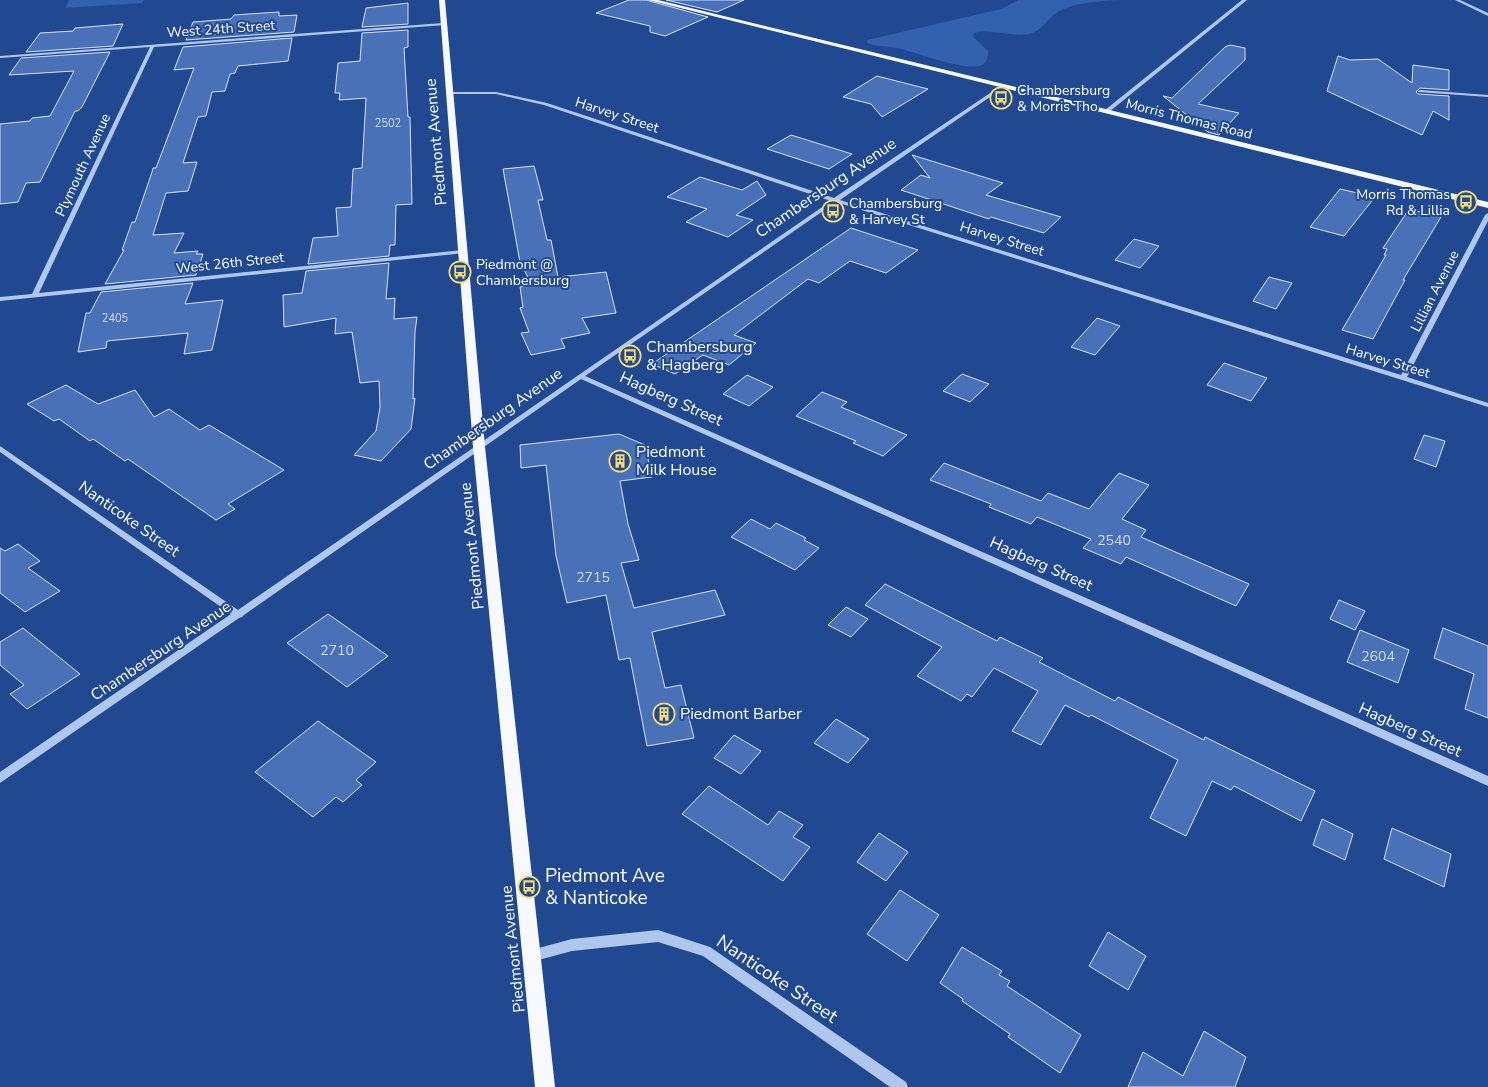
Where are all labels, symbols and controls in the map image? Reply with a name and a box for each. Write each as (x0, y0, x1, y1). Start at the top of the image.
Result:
street label: West 24th Street (166, 16, 276, 42)
street label: Piedmont Avenue (419, 78, 453, 206)
place label: Chambersburg & Morris Tho (1017, 81, 1110, 116)
bus stop icon: Chambersburg & Morris Tho (989, 86, 1013, 110)
street label: Harvey Street (573, 93, 661, 138)
street label: Morris Thomas Road (1124, 94, 1254, 144)
street label: Plymouth Avenue (51, 110, 115, 220)
house number: 2502 (375, 116, 401, 131)
street label: Chambersburg Avenue (751, 133, 901, 243)
place label: Morris Thomas Rd & Lillia (1356, 185, 1450, 220)
bus stop icon: Morris Thomas Rd & Lillia (1454, 190, 1478, 214)
place label: Chambersburg & Harvey St (849, 194, 942, 229)
bus stop icon: Chambersburg & Harvey St (821, 199, 845, 223)
street label: Harvey Street (958, 217, 1046, 261)
street label: Lillian Avenue (1406, 247, 1464, 335)
street label: West 26th Street (175, 248, 285, 278)
place label: Piedmont @ Chambersburg (476, 255, 569, 290)
bus stop icon: Piedmont @ Chambersburg (448, 260, 472, 284)
house number: 2405 (102, 311, 129, 326)
place label: Chambersburg & Hagberg (646, 336, 753, 376)
street label: Harvey Street (1344, 339, 1432, 383)
bus stop icon: Chambersburg & Hagberg (618, 344, 642, 368)
street label: Chambersburg Avenue (419, 363, 567, 475)
street label: Hagberg Street (616, 366, 726, 432)
place label: Piedmont Milk House (636, 441, 717, 481)
building icon: Piedmont Milk House (608, 449, 632, 473)
street label: Nanticoke Street (74, 476, 184, 562)
street label: Piedmont Avenue (454, 481, 490, 611)
street label: Hagberg Street (986, 531, 1096, 597)
house number: 2540 (1097, 531, 1131, 550)
house number: 2715 (576, 568, 610, 587)
street label: Chambersburg Avenue (86, 596, 236, 706)
house number: 2710 (320, 641, 354, 660)
house number: 2604 (1361, 647, 1395, 666)
street label: Hagberg Street (1355, 697, 1465, 763)
building icon: Piedmont Barber (652, 702, 676, 726)
place label: Piedmont Barber (680, 703, 802, 725)
place label: Piedmont Ave & Nanticoke (545, 863, 665, 911)
bus stop icon: Piedmont Ave & Nanticoke (517, 875, 541, 899)
street label: Piedmont Avenue (495, 884, 531, 1014)
street label: Nanticoke Street (711, 929, 843, 1029)

